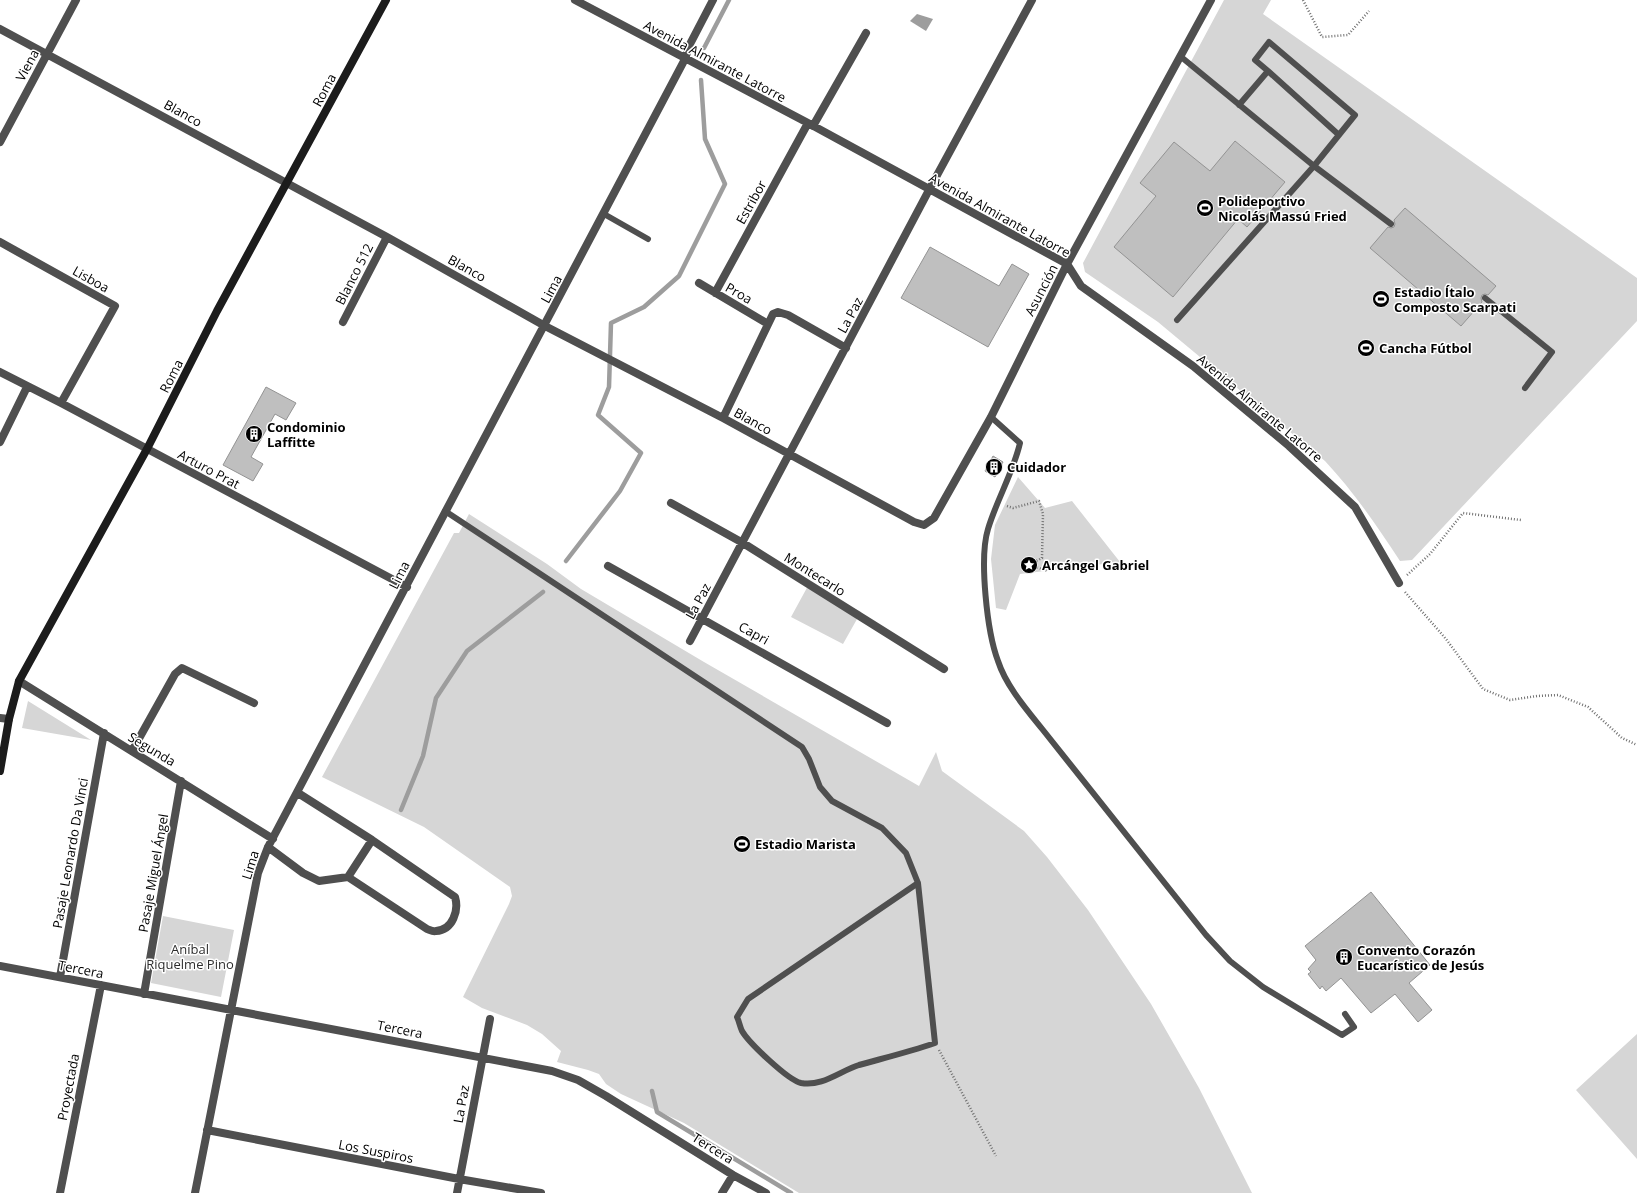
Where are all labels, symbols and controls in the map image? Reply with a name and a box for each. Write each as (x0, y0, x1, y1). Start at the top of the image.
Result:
street label: Avenida Almirante Latorre (641, 16, 789, 106)
street label: Viena (11, 46, 43, 84)
street label: Roma (308, 70, 340, 110)
street label: Blanco (161, 95, 205, 131)
street label: Avenida Almirante Latorre (926, 169, 1074, 261)
street label: Estribor (732, 176, 771, 227)
place label: Polideportivo Nicolás Massú Fried (1218, 192, 1347, 225)
sports icon: Polideportivo Nicolás Massú Fried (1195, 198, 1215, 218)
street label: Blanco 512 (331, 240, 377, 308)
street label: Blanco (445, 250, 489, 286)
street label: Asunción (1020, 261, 1062, 319)
street label: Lisboa (69, 262, 113, 296)
street label: Lima (536, 272, 566, 306)
street label: Proa (722, 278, 756, 308)
place label: Estadio Ítalo Composto Scarpati (1394, 283, 1516, 316)
sports icon: Estadio Ítalo Composto Scarpati (1371, 289, 1391, 309)
street label: La Paz (833, 294, 867, 336)
sports icon: Cancha Fútbol (1356, 338, 1376, 358)
place label: Cancha Fútbol (1379, 339, 1472, 357)
street label: Avenida Almirante Latorre (1193, 350, 1327, 466)
street label: Roma (155, 356, 187, 396)
street label: Blanco (731, 403, 775, 439)
place label: Condominio Laffitte (267, 418, 345, 451)
building icon: Condominio Laffitte (244, 424, 264, 444)
street label: Arturo Prat (175, 445, 243, 493)
building icon: Cuidador (984, 457, 1004, 477)
place label: Cuidador (1007, 458, 1066, 476)
street label: Montecarlo (781, 548, 849, 600)
place icon: Arcángel Gabriel (1019, 555, 1039, 575)
place label: Arcángel Gabriel (1042, 556, 1149, 574)
street label: Lima (384, 558, 414, 592)
street label: La Paz (681, 580, 715, 622)
street label: Capri (736, 617, 772, 649)
street label: Segunda (125, 728, 179, 770)
street label: Pasaje Leonardo Da Vinci (48, 776, 92, 930)
street label: Pasaje Miguel Ángel (134, 812, 172, 934)
sports icon: Estadio Marista (732, 834, 752, 854)
place label: Estadio Marista (755, 835, 856, 853)
street label: Lima (237, 848, 263, 882)
park label: Aníbal Riquelme Pino (146, 940, 234, 973)
place label: Convento Corazón Eucarístico de Jesús (1357, 941, 1484, 974)
building icon: Convento Corazón Eucarístico de Jesús (1334, 947, 1354, 967)
street label: Tercera (57, 956, 105, 982)
street label: Tercera (376, 1016, 424, 1042)
street label: Proyectada (53, 1052, 83, 1122)
street label: La Paz (449, 1083, 473, 1125)
street label: Tercera (689, 1128, 737, 1168)
street label: Los Suspiros (337, 1135, 415, 1167)

